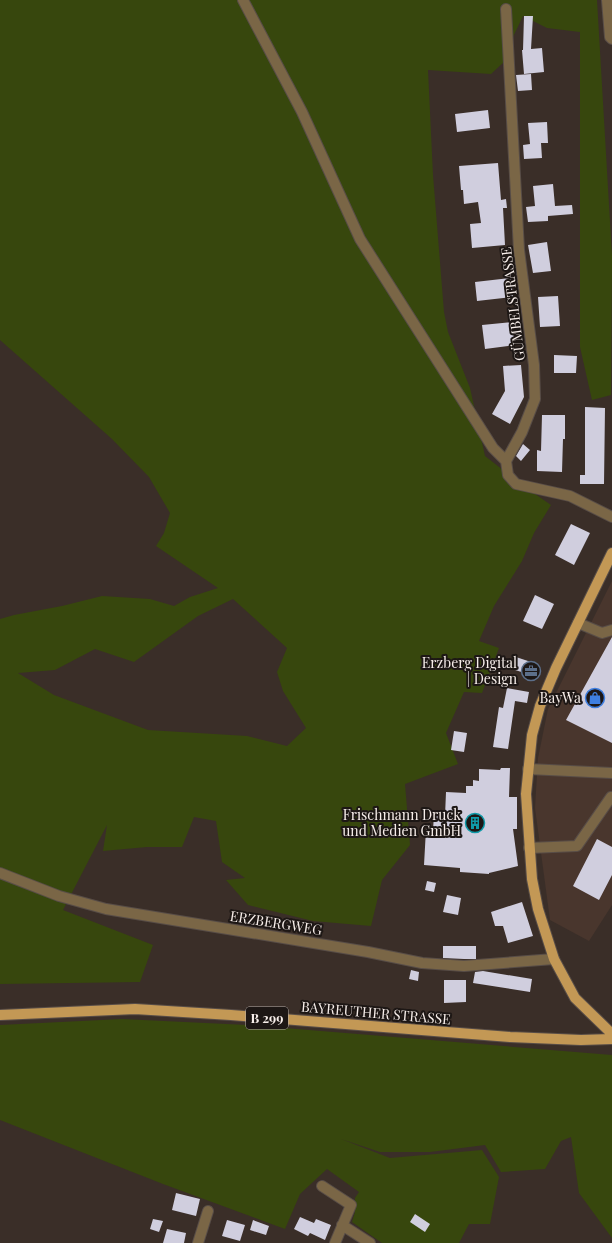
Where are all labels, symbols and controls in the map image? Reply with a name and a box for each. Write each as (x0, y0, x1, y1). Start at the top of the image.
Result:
street label: GÜMBELSTRASSE (496, 246, 529, 362)
place label: Erzberg Digital | Design (422, 653, 518, 688)
office icon: Erzberg Digital | Design (520, 660, 542, 682)
shop icon: BayWa (584, 687, 606, 709)
place label: BayWa (540, 688, 581, 707)
place label: Frischmann Druck und Medien GmbH (342, 805, 461, 840)
building icon: Frischmann Druck und Medien GmbH (464, 812, 486, 834)
street label: ERZBERGWEG (229, 906, 324, 939)
street label: BAYREUTHER STRASSE (300, 996, 452, 1029)
road number: B 299 (246, 1007, 288, 1029)

